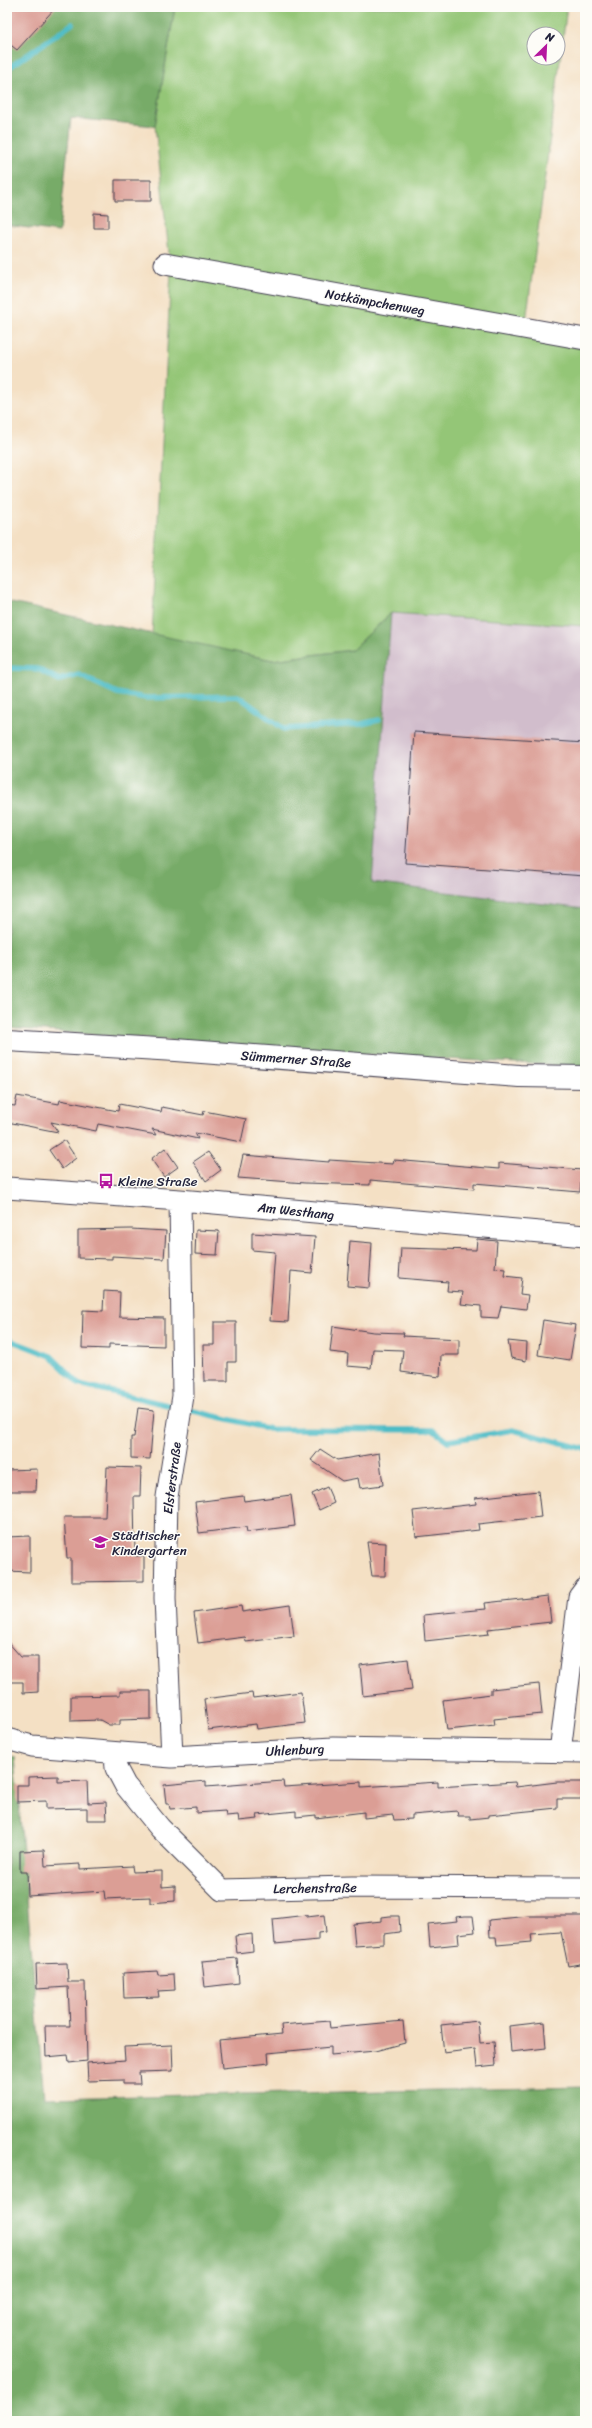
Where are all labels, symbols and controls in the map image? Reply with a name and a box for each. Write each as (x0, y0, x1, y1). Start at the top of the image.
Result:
north arrow (526, 26, 566, 66)
text: N (542, 27, 558, 48)
street label: Notkämpchenweg (323, 282, 427, 322)
street label: Sümmerner Straße (240, 1044, 352, 1074)
place label: Kleine Straße (118, 1170, 198, 1193)
bus stop icon: Kleine Straße (97, 1172, 115, 1190)
street label: Am Westhang (256, 1195, 336, 1226)
street label: Elsterstraße (156, 1441, 188, 1515)
place label: Städtischer Kindergarten (112, 1524, 187, 1562)
school or university icon: Städtischer Kindergarten (91, 1533, 109, 1551)
street label: Uhlenburg (265, 1737, 325, 1763)
street label: Lerchenstraße (273, 1876, 357, 1900)

